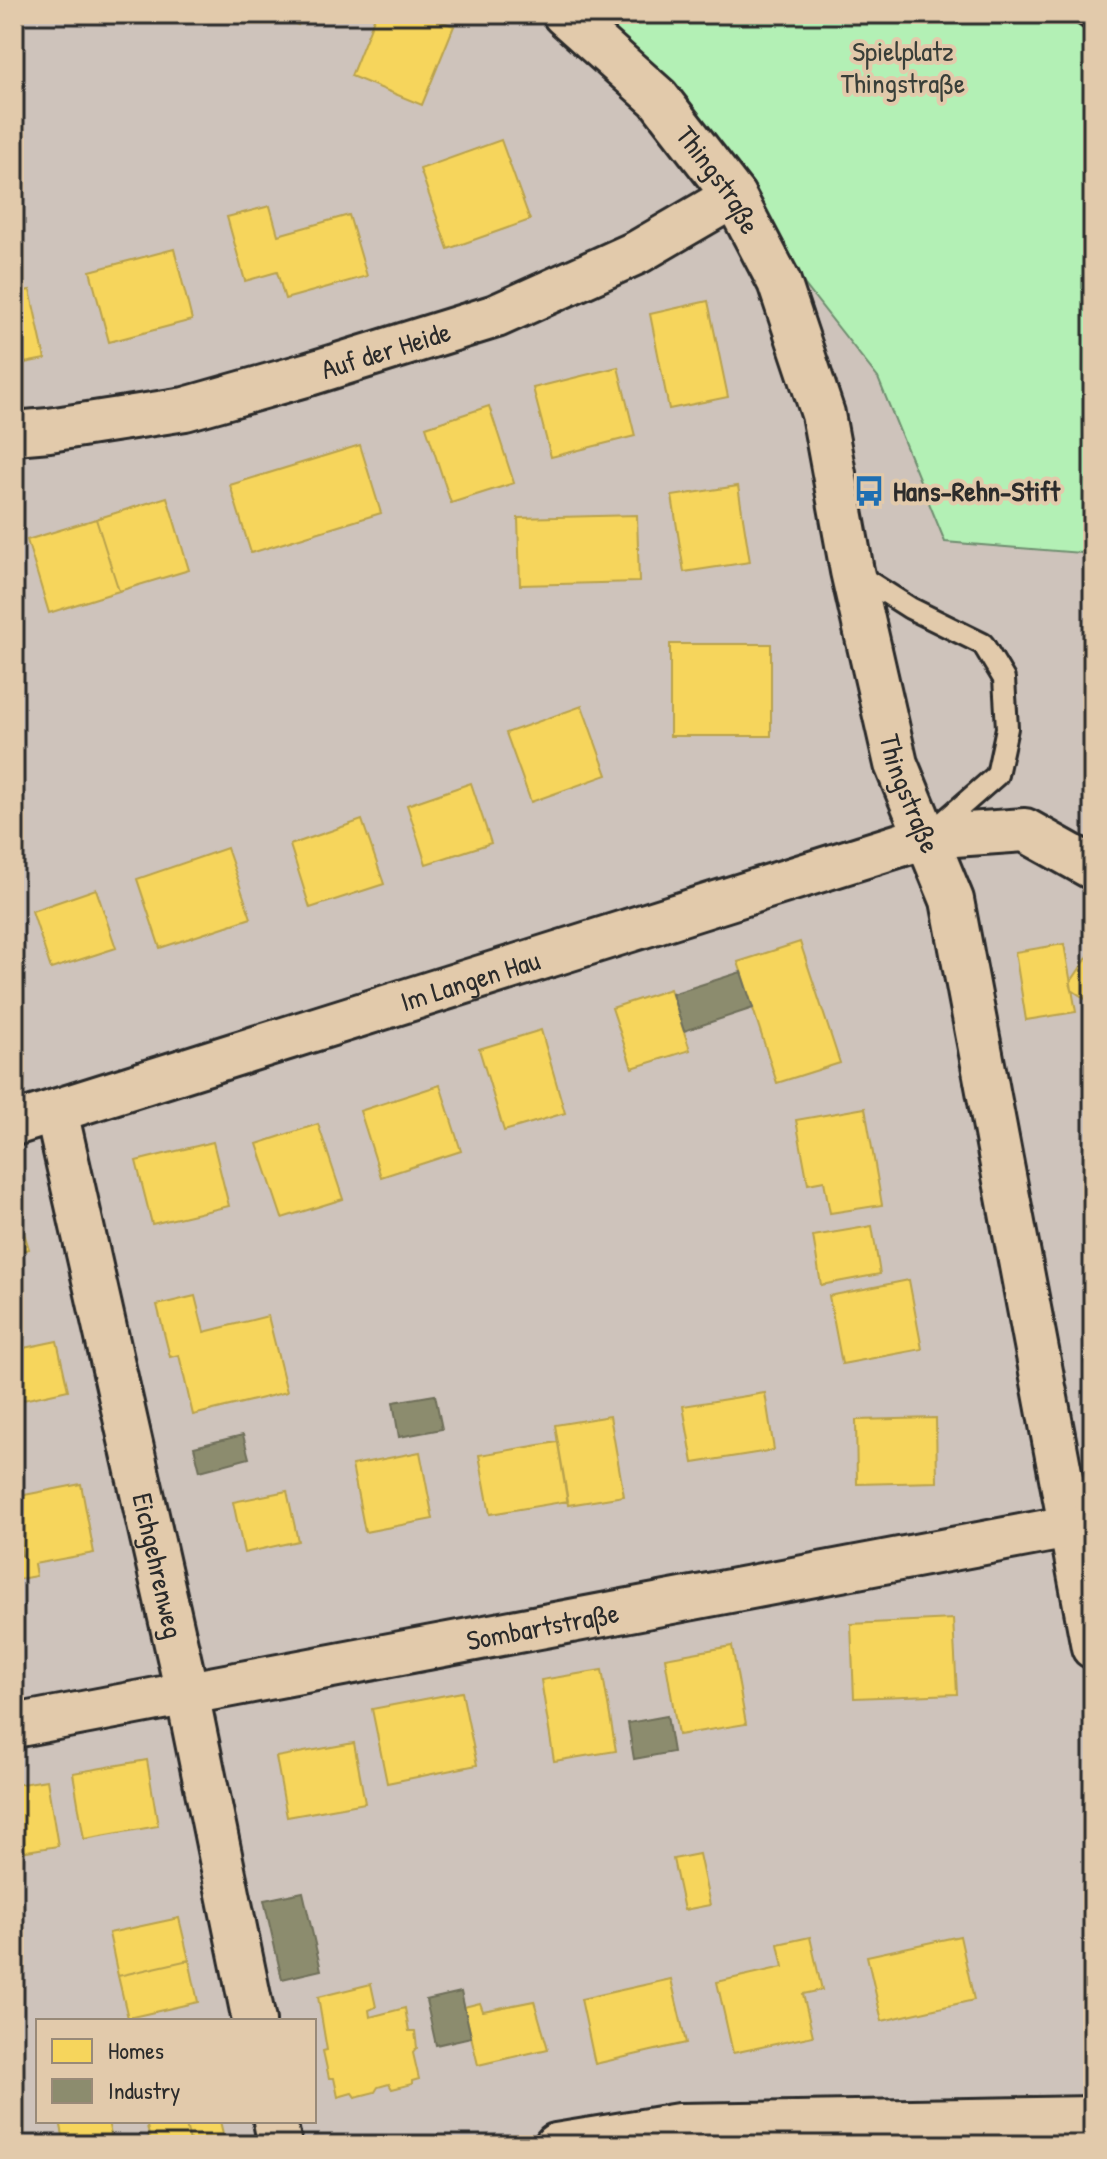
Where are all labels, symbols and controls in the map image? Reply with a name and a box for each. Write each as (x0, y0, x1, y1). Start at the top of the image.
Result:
park label: Spielplatz Thingstraße (841, 32, 965, 102)
street label: Thingstraße (667, 118, 769, 240)
street label: Auf der Heide (317, 312, 455, 388)
place label: Hans-Rehn-Stift (893, 472, 1061, 510)
bus stop icon: Hans-Rehn-Stift (852, 474, 886, 508)
street label: Thingstraße (871, 730, 949, 858)
street label: Im Langen Hau (395, 941, 544, 1020)
street label: Eichgehrenweg (124, 1489, 193, 1642)
street label: Sombartstraße (463, 1593, 622, 1659)
legend (36, 2019, 316, 2123)
text: Homes (108, 2034, 164, 2066)
text: Industry (108, 2074, 180, 2106)

